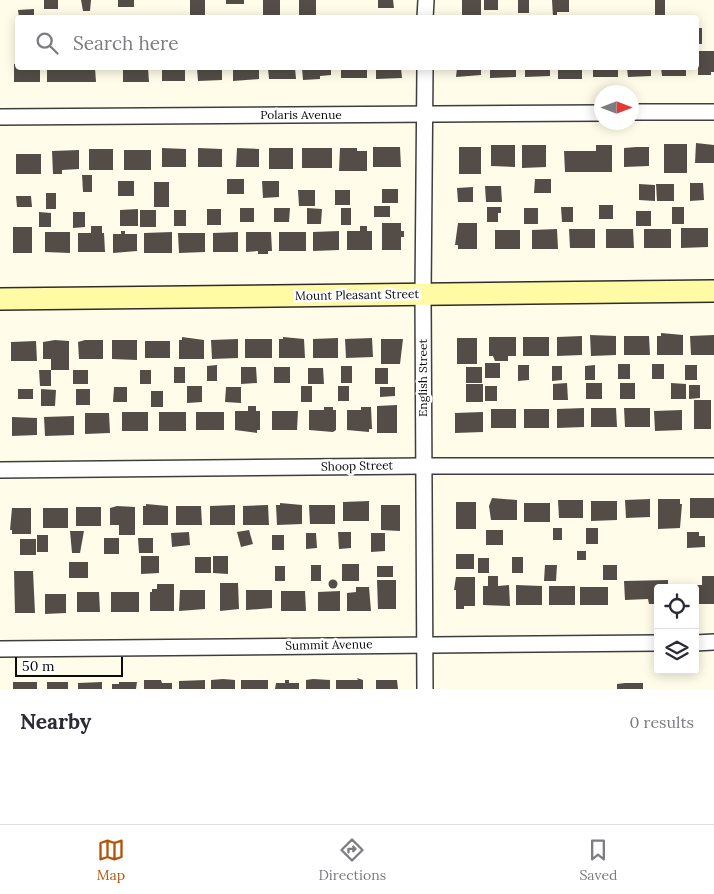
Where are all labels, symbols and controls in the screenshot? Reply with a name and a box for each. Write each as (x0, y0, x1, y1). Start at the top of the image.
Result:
search box (15, 15, 699, 70)
icon: search (33, 29, 61, 57)
text: Search here (73, 31, 179, 55)
north arrow (594, 85, 639, 130)
street label: Polaris Avenue (260, 107, 342, 122)
street label: Mount Pleasant Street (295, 286, 419, 303)
street label: English Street (415, 339, 430, 417)
street label: Shoop Street (321, 457, 394, 474)
map controls (654, 584, 699, 674)
button: locate (654, 584, 699, 629)
button: layers (654, 629, 699, 674)
street label: Summit Avenue (285, 636, 373, 653)
scale bar (15, 654, 122, 677)
text: 50 m (22, 657, 55, 675)
text: Nearby (20, 708, 91, 735)
text: 0 results (629, 712, 694, 732)
tab: Map (97, 836, 125, 884)
tab: Directions (318, 836, 386, 884)
tab: Saved (579, 836, 617, 884)

